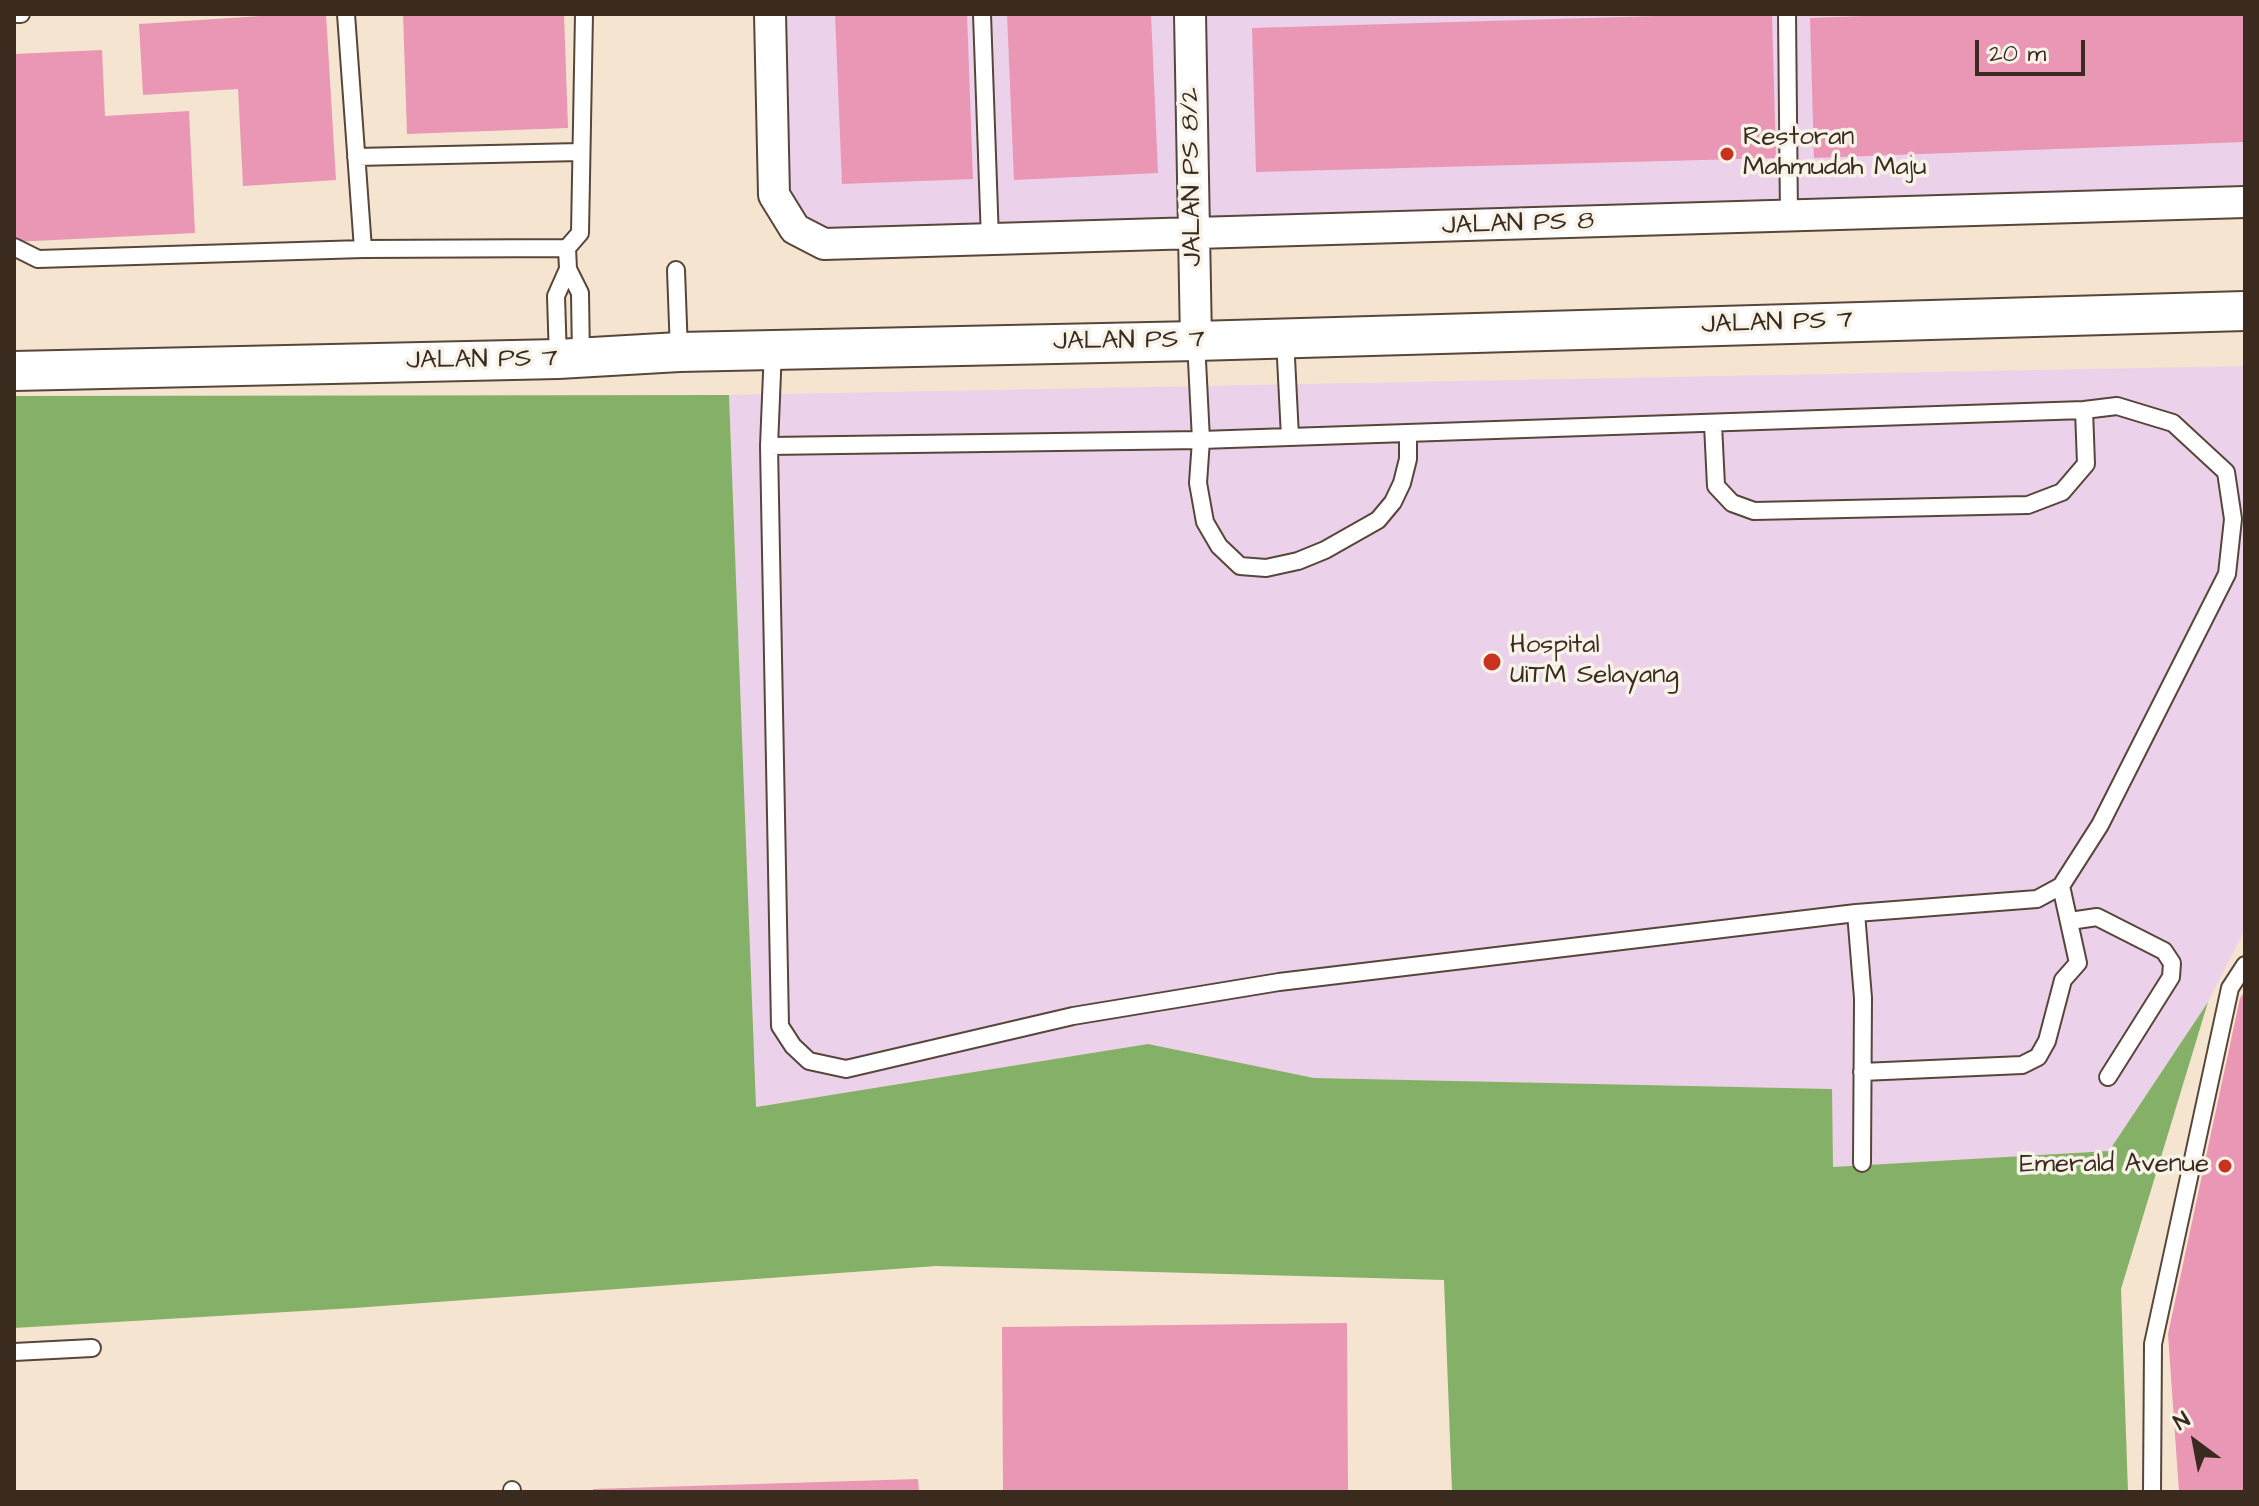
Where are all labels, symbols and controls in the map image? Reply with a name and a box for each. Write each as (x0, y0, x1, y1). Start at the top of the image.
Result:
scale bar (1979, 24, 2089, 74)
text: 20 m (1989, 37, 2046, 71)
street label: JALAN PS 8/2 (1176, 87, 1210, 267)
place label: Restoran Mahmudah Maju (1743, 123, 1926, 184)
marker: Restoran Mahmudah Maju (1718, 145, 1736, 163)
street label: JALAN PS 8 (1441, 207, 1595, 243)
street label: JALAN PS 7 (1701, 306, 1853, 342)
street label: JALAN PS 7 (1053, 325, 1205, 359)
street label: JALAN PS 7 (406, 344, 558, 378)
place label: Hospital UiTM Selayang (1510, 631, 1679, 692)
marker: Hospital UiTM Selayang (1481, 651, 1503, 673)
place label: Emerald Avenue (2019, 1150, 2209, 1182)
marker: Emerald Avenue (2216, 1157, 2234, 1175)
north arrow (2155, 1402, 2235, 1482)
text: N (2168, 1404, 2196, 1438)

